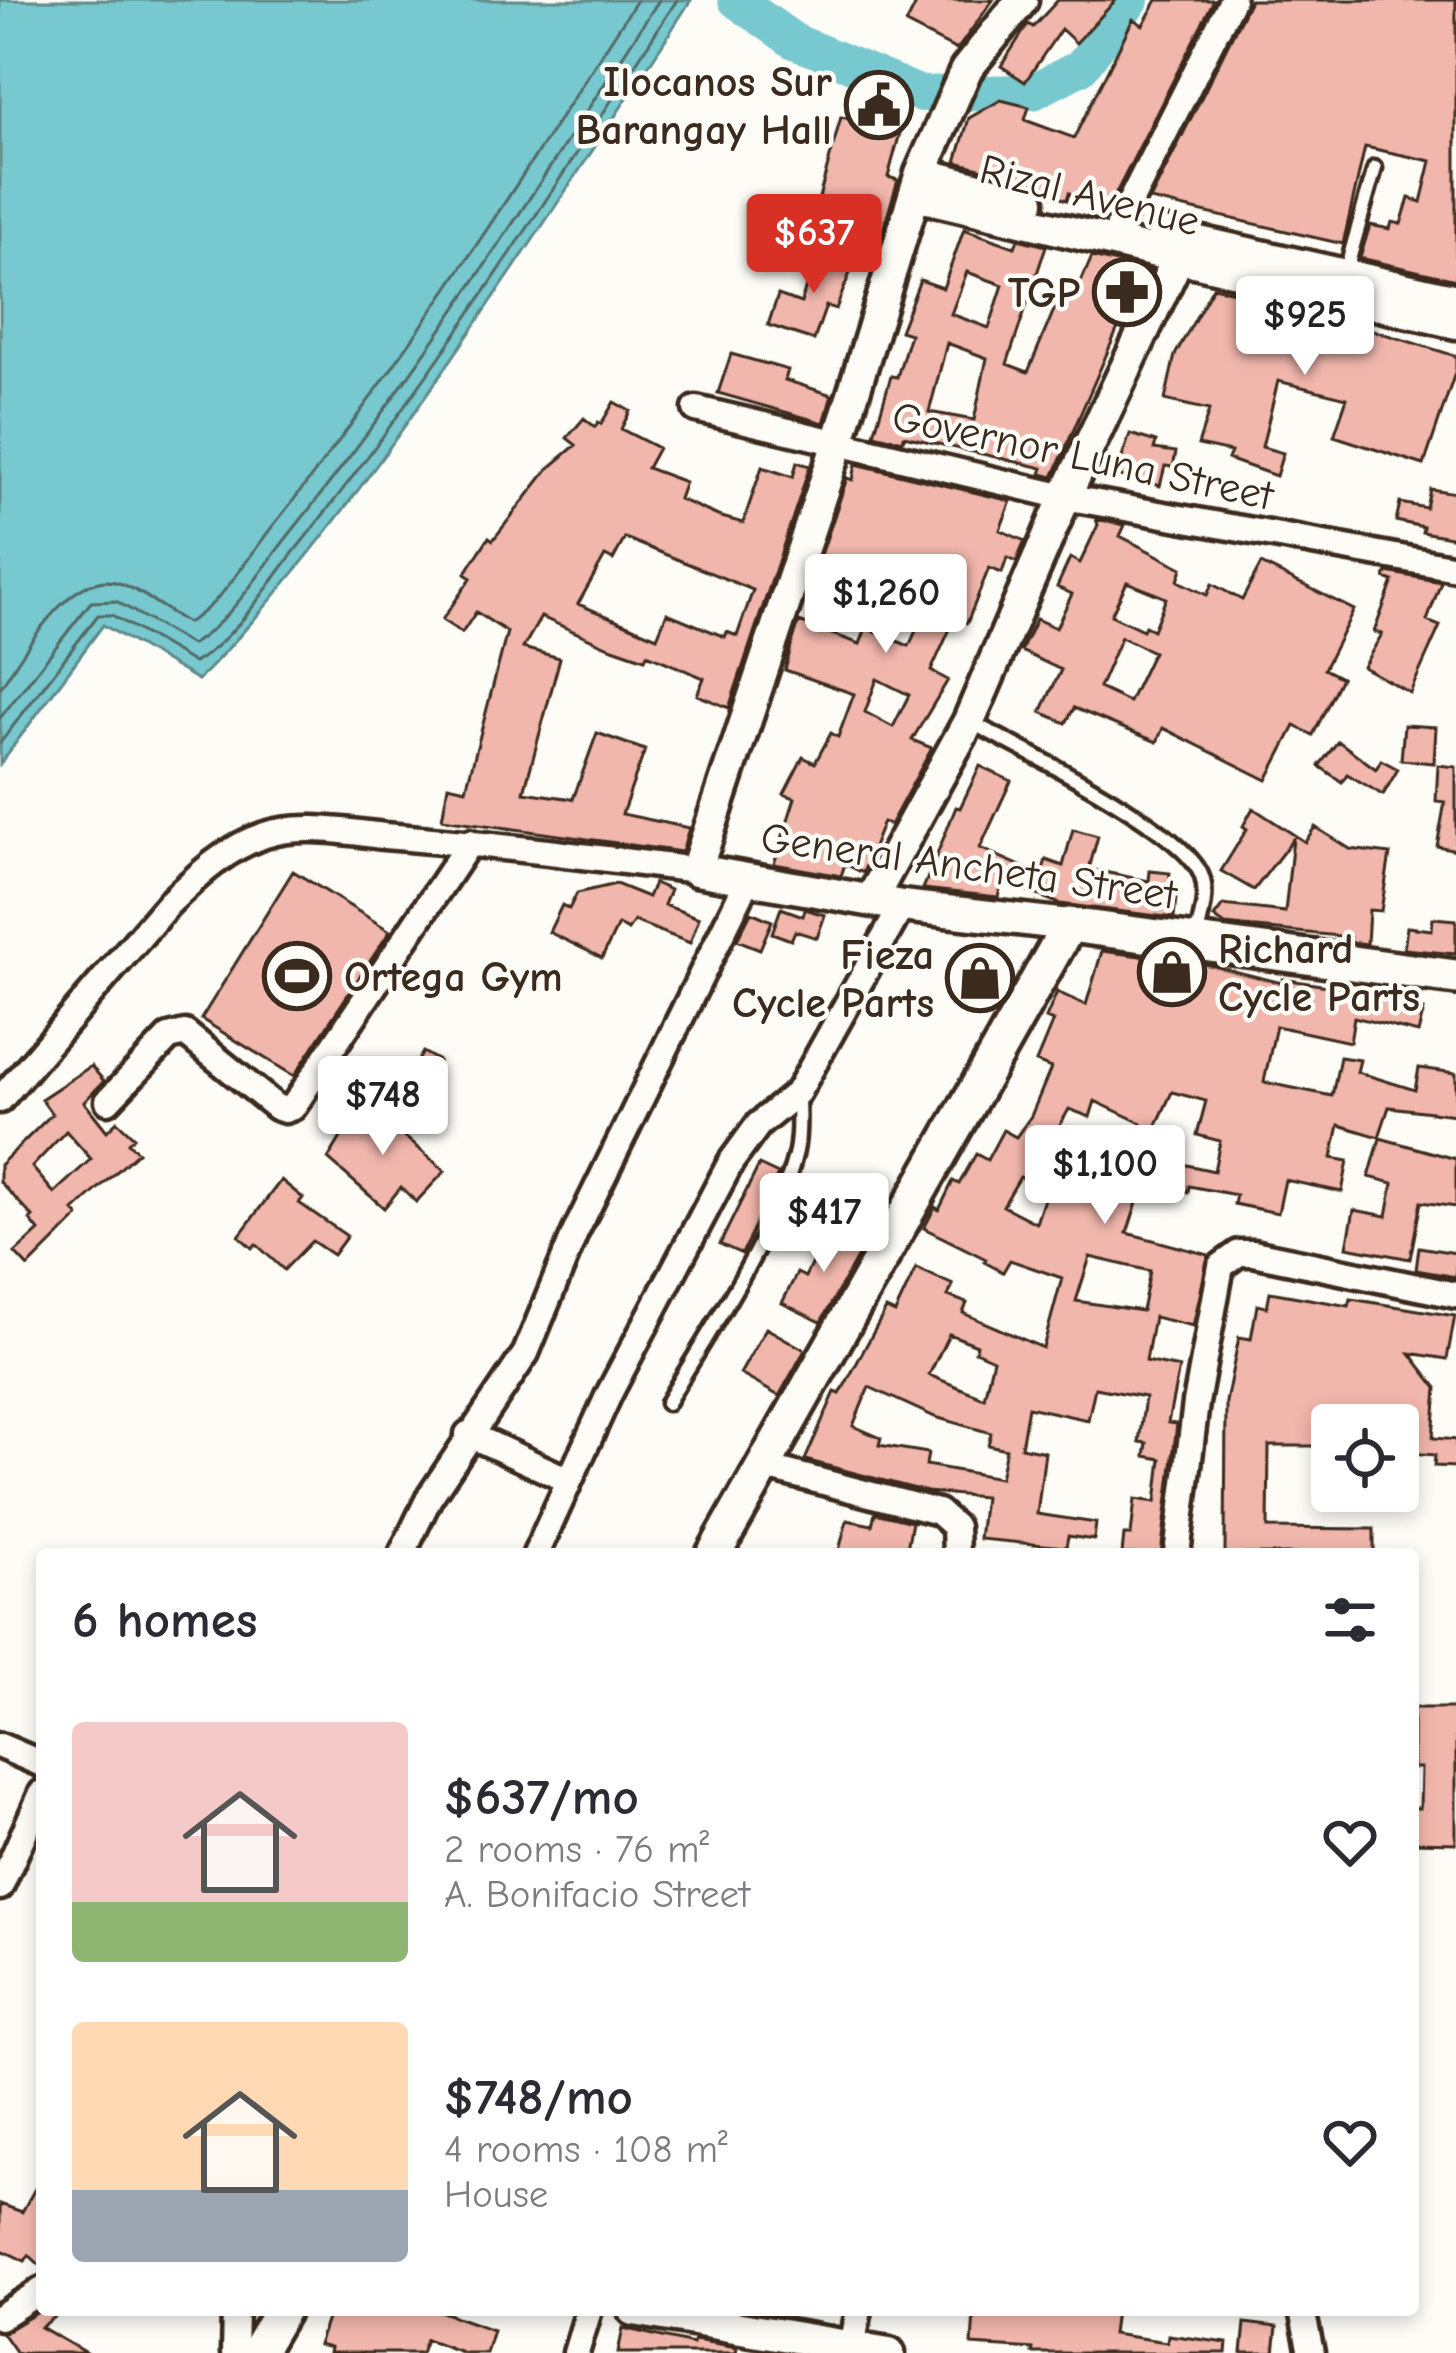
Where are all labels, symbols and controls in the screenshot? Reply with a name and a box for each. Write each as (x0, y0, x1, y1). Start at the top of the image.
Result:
place label: Ilocanos Sur Barangay Hall (576, 58, 832, 155)
public building icon: Ilocanos Sur Barangay Hall (844, 70, 914, 140)
street label: Rizal Avenue (975, 145, 1205, 246)
pin: $637 (743, 194, 885, 296)
text: $637 (774, 210, 854, 255)
pharmacy icon: TGP (1092, 257, 1162, 327)
place label: TGP (1008, 269, 1080, 318)
pin: $925 (1234, 276, 1376, 378)
text: $925 (1263, 292, 1347, 337)
street label: Governor Luna Street (888, 392, 1280, 521)
pin: $1,260 (788, 554, 984, 656)
text: $1,260 (832, 570, 940, 615)
street label: General Ancheta Street (758, 813, 1182, 920)
place label: Richard Cycle Parts (1218, 925, 1420, 1022)
place label: Fieza Cycle Parts (732, 931, 934, 1028)
shop icon: Richard Cycle Parts (1137, 937, 1207, 1007)
sports icon: Ortega Gym (262, 941, 332, 1011)
shop icon: Fieza Cycle Parts (945, 943, 1015, 1013)
place label: Ortega Gym (344, 953, 563, 1002)
pin: $748 (312, 1056, 454, 1158)
text: $748 (345, 1072, 421, 1117)
pin: $1,100 (1007, 1125, 1203, 1227)
text: $1,100 (1052, 1141, 1158, 1186)
pin: $417 (753, 1173, 895, 1275)
text: $417 (787, 1189, 861, 1234)
map controls (1311, 1404, 1419, 1512)
button: locate (1311, 1404, 1419, 1512)
icon: filters (1317, 1587, 1383, 1653)
text: 6 homes (72, 1591, 257, 1650)
text: $637/mo (444, 1768, 639, 1827)
icon: home (168, 1770, 312, 1914)
icon: heart (1317, 1809, 1383, 1875)
text: 2 rooms · 76 m² (444, 1827, 709, 1872)
text: A. Bonifacio Street (444, 1872, 750, 1917)
text: $748/mo (444, 2068, 633, 2127)
icon: home (168, 2070, 312, 2214)
icon: heart (1317, 2109, 1383, 2175)
text: 4 rooms · 108 m² (444, 2127, 728, 2172)
text: House (444, 2172, 548, 2217)

